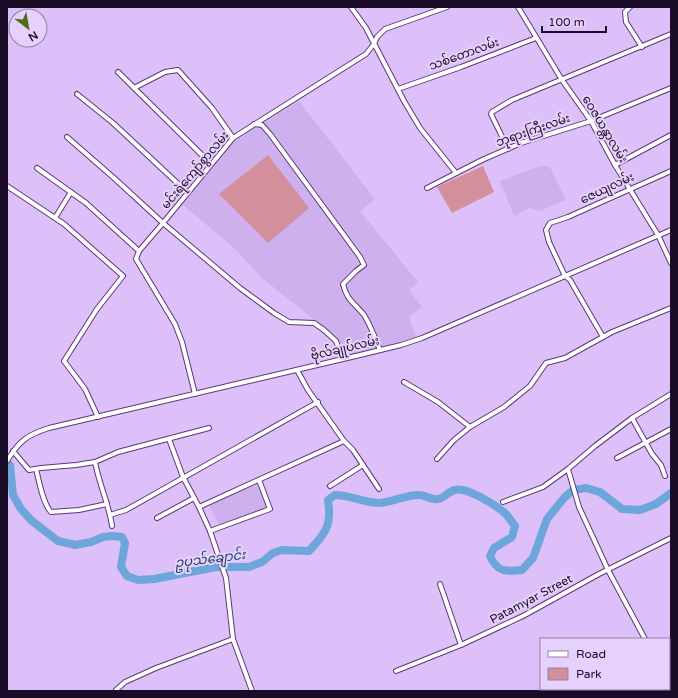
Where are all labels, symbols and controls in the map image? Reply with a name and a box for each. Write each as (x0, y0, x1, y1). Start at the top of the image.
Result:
north arrow (8, 8, 48, 48)
scale bar (542, 8, 606, 34)
text: 100 m (548, 15, 585, 29)
text: N (26, 28, 40, 44)
street label: သစ်တောလမ်း (426, 33, 501, 73)
street label: ဝေဇယန္တာလမ်း (577, 92, 632, 167)
street label: ဘုရားကြီးလမ်း (493, 109, 573, 152)
street label: မင်းရဲကျော်စွာလမ်း (157, 127, 234, 214)
street label: ဇေယျလမ်း (577, 168, 638, 209)
street label: ဗိုလ်ချုပ်လမ်း (309, 331, 381, 366)
water label: ဥပုသ်ချောင်း (174, 545, 248, 574)
street label: Patamyar Street (487, 571, 575, 627)
legend (540, 638, 670, 690)
text: Road (576, 647, 606, 661)
text: Park (576, 667, 602, 681)

